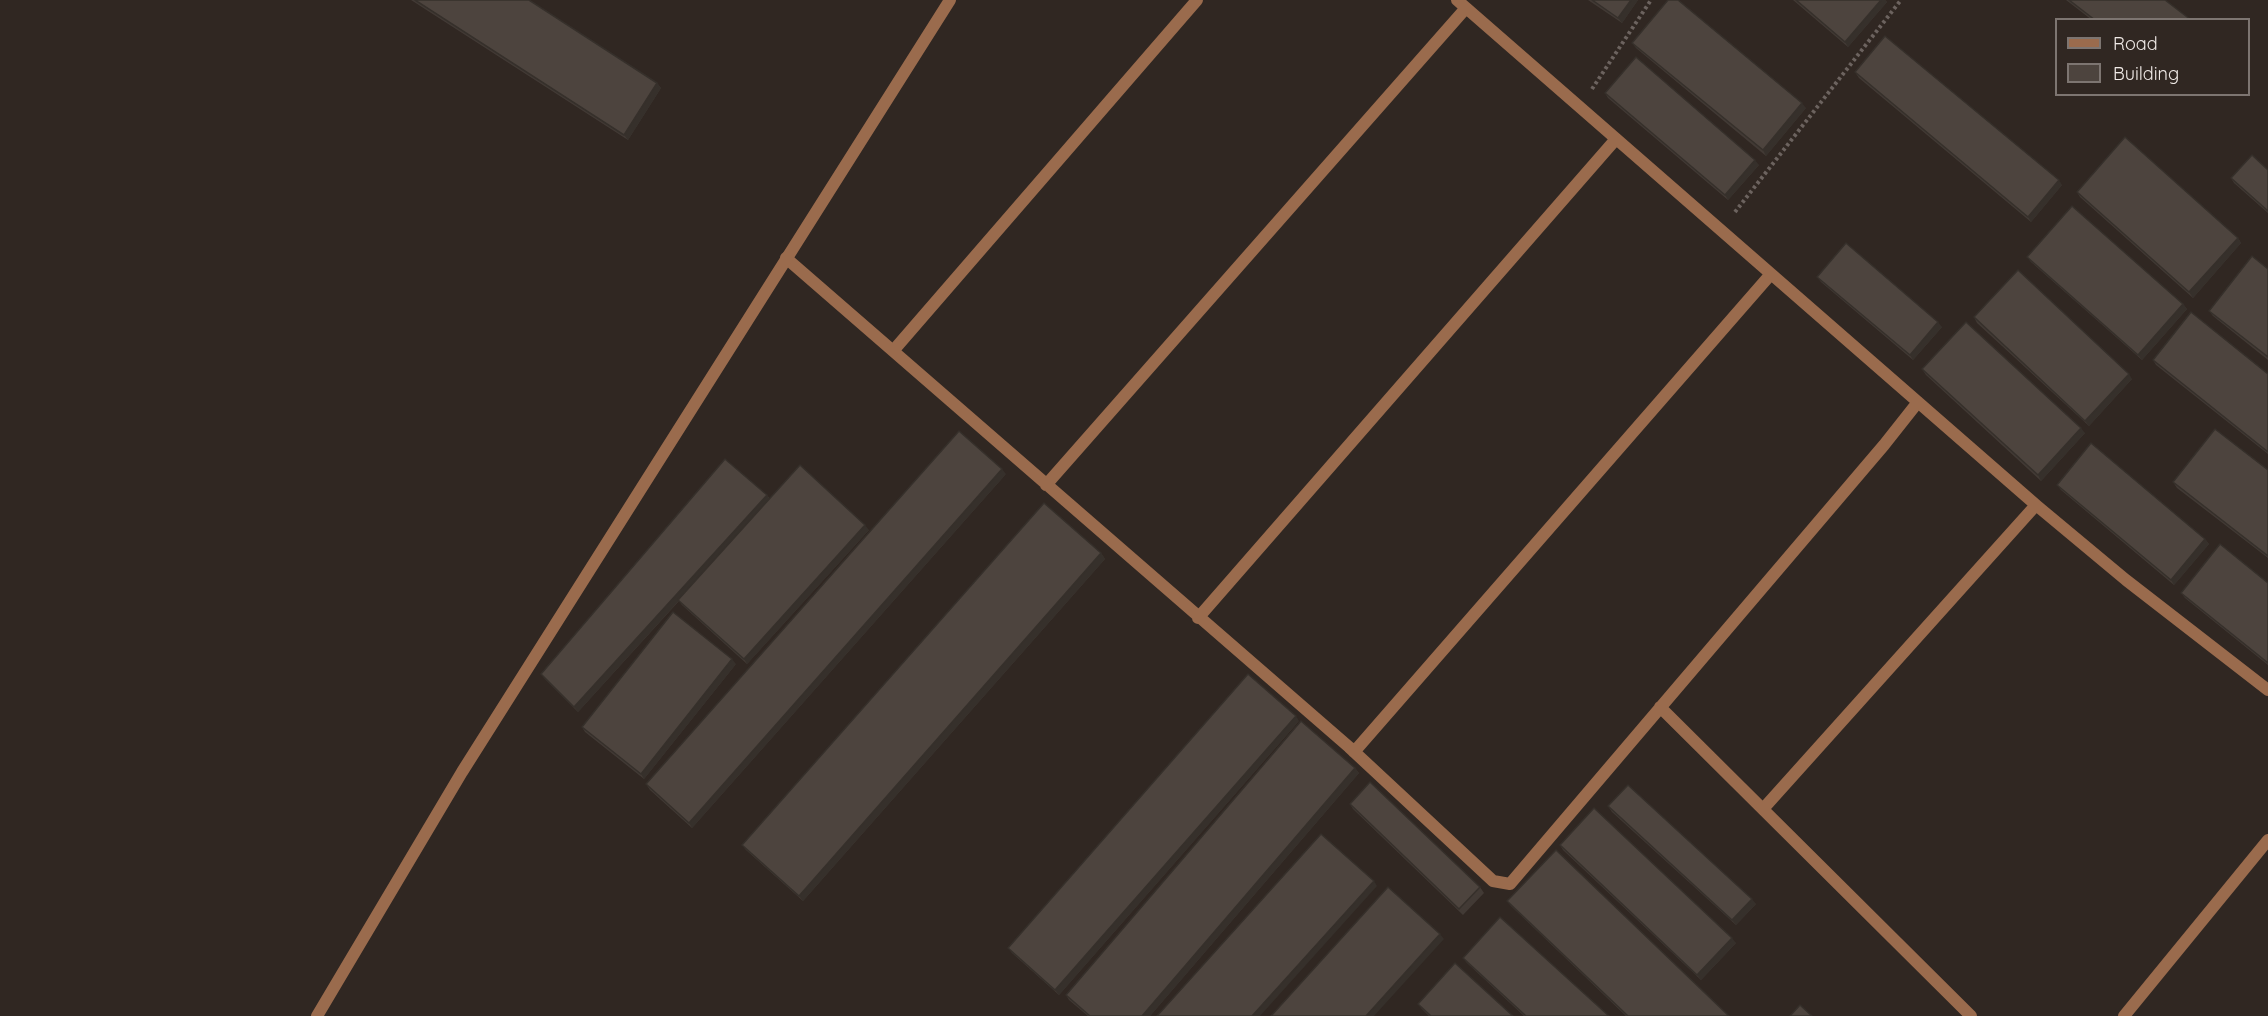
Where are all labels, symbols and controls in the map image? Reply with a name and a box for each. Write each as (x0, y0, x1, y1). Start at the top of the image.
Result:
legend (2055, 18, 2250, 96)
text: Road (2113, 32, 2158, 55)
text: Building (2113, 62, 2179, 85)

